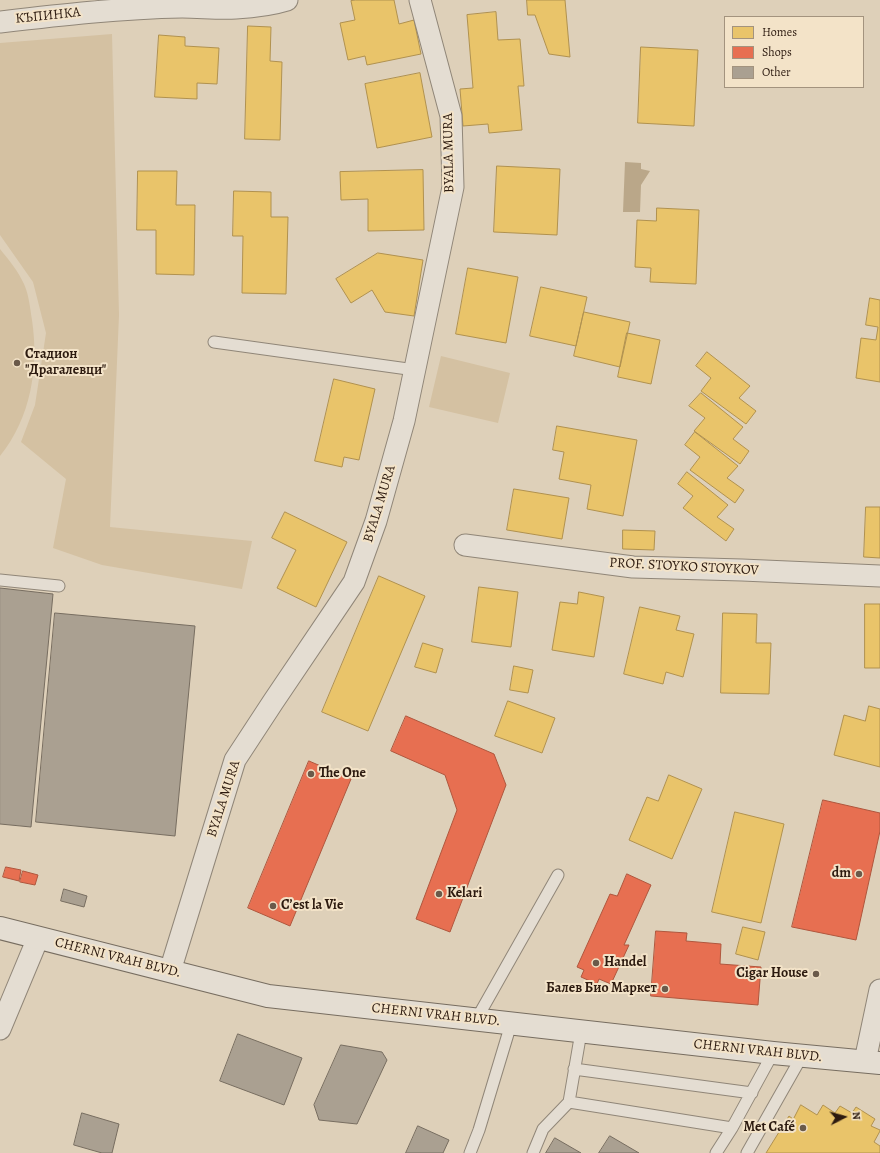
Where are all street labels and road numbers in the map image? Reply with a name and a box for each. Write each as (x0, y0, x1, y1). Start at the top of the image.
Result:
street label: КЪПИНКА (15, 4, 81, 28)
street label: BYALA MURA (440, 113, 458, 193)
street label: BYALA MURA (360, 463, 400, 545)
street label: PROF. STOYKO STOYKOV (609, 555, 759, 579)
street label: BYALA MURA (204, 758, 244, 840)
street label: CHERNI VRAH BLVD. (53, 934, 183, 982)
street label: CHERNI VRAH BLVD. (371, 1000, 501, 1030)
street label: CHERNI VRAH BLVD. (693, 1036, 823, 1066)

